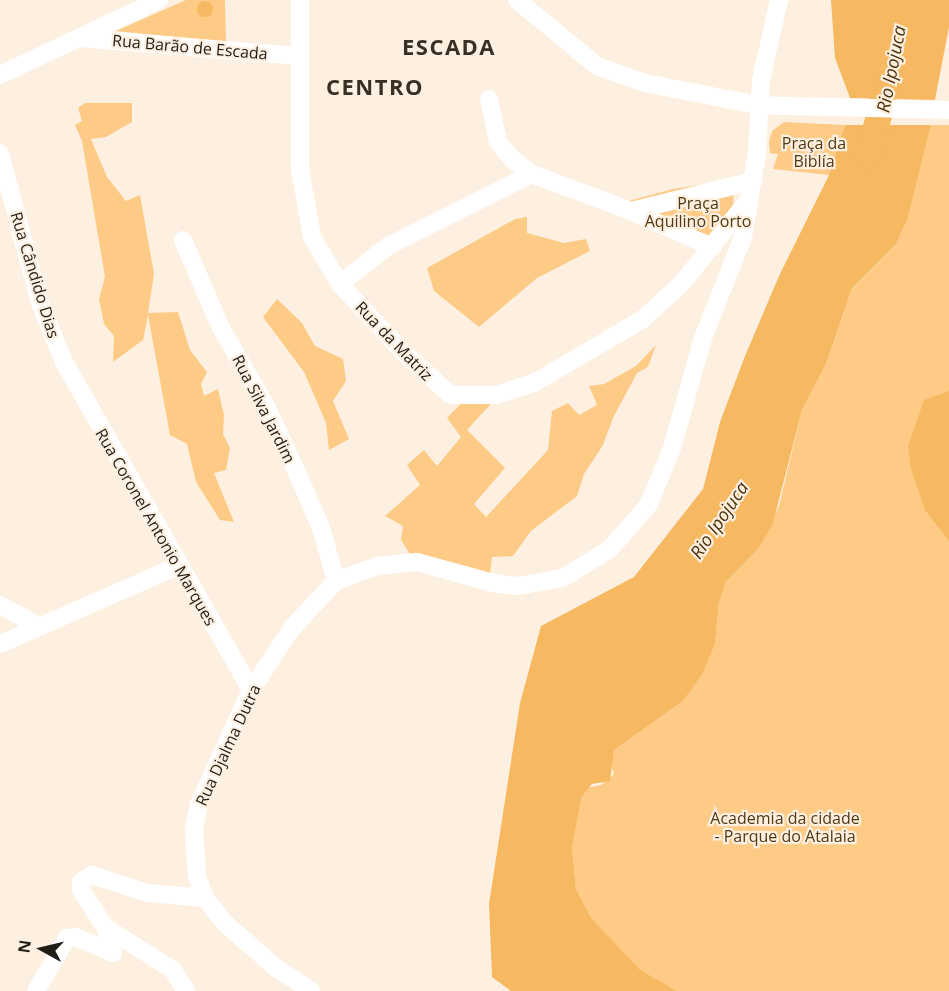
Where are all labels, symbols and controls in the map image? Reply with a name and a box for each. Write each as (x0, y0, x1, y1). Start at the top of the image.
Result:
water label: Rio Ipojuca (872, 24, 910, 114)
street label: Rua Barão de Escada (112, 31, 268, 63)
district label: ESCADA (402, 34, 496, 60)
district label: CENTRO (326, 74, 424, 100)
park label: Praça da Biblía (782, 133, 846, 171)
park label: Praça Aquilino Porto (645, 193, 751, 231)
street label: Rua Cândido Dias (7, 210, 63, 340)
street label: Rua da Matriz (351, 297, 437, 385)
street label: Rua Silva Jardim (228, 352, 300, 466)
street label: Rua Coronel Antonio Marques (92, 425, 220, 629)
water label: Rio Ipojuca (685, 477, 753, 563)
street label: Rua Djalma Dutra (191, 681, 265, 809)
park label: Academia da cidade - Parque do Atalaia (710, 808, 860, 846)
north arrow (12, 919, 72, 979)
text: N (12, 939, 36, 954)

